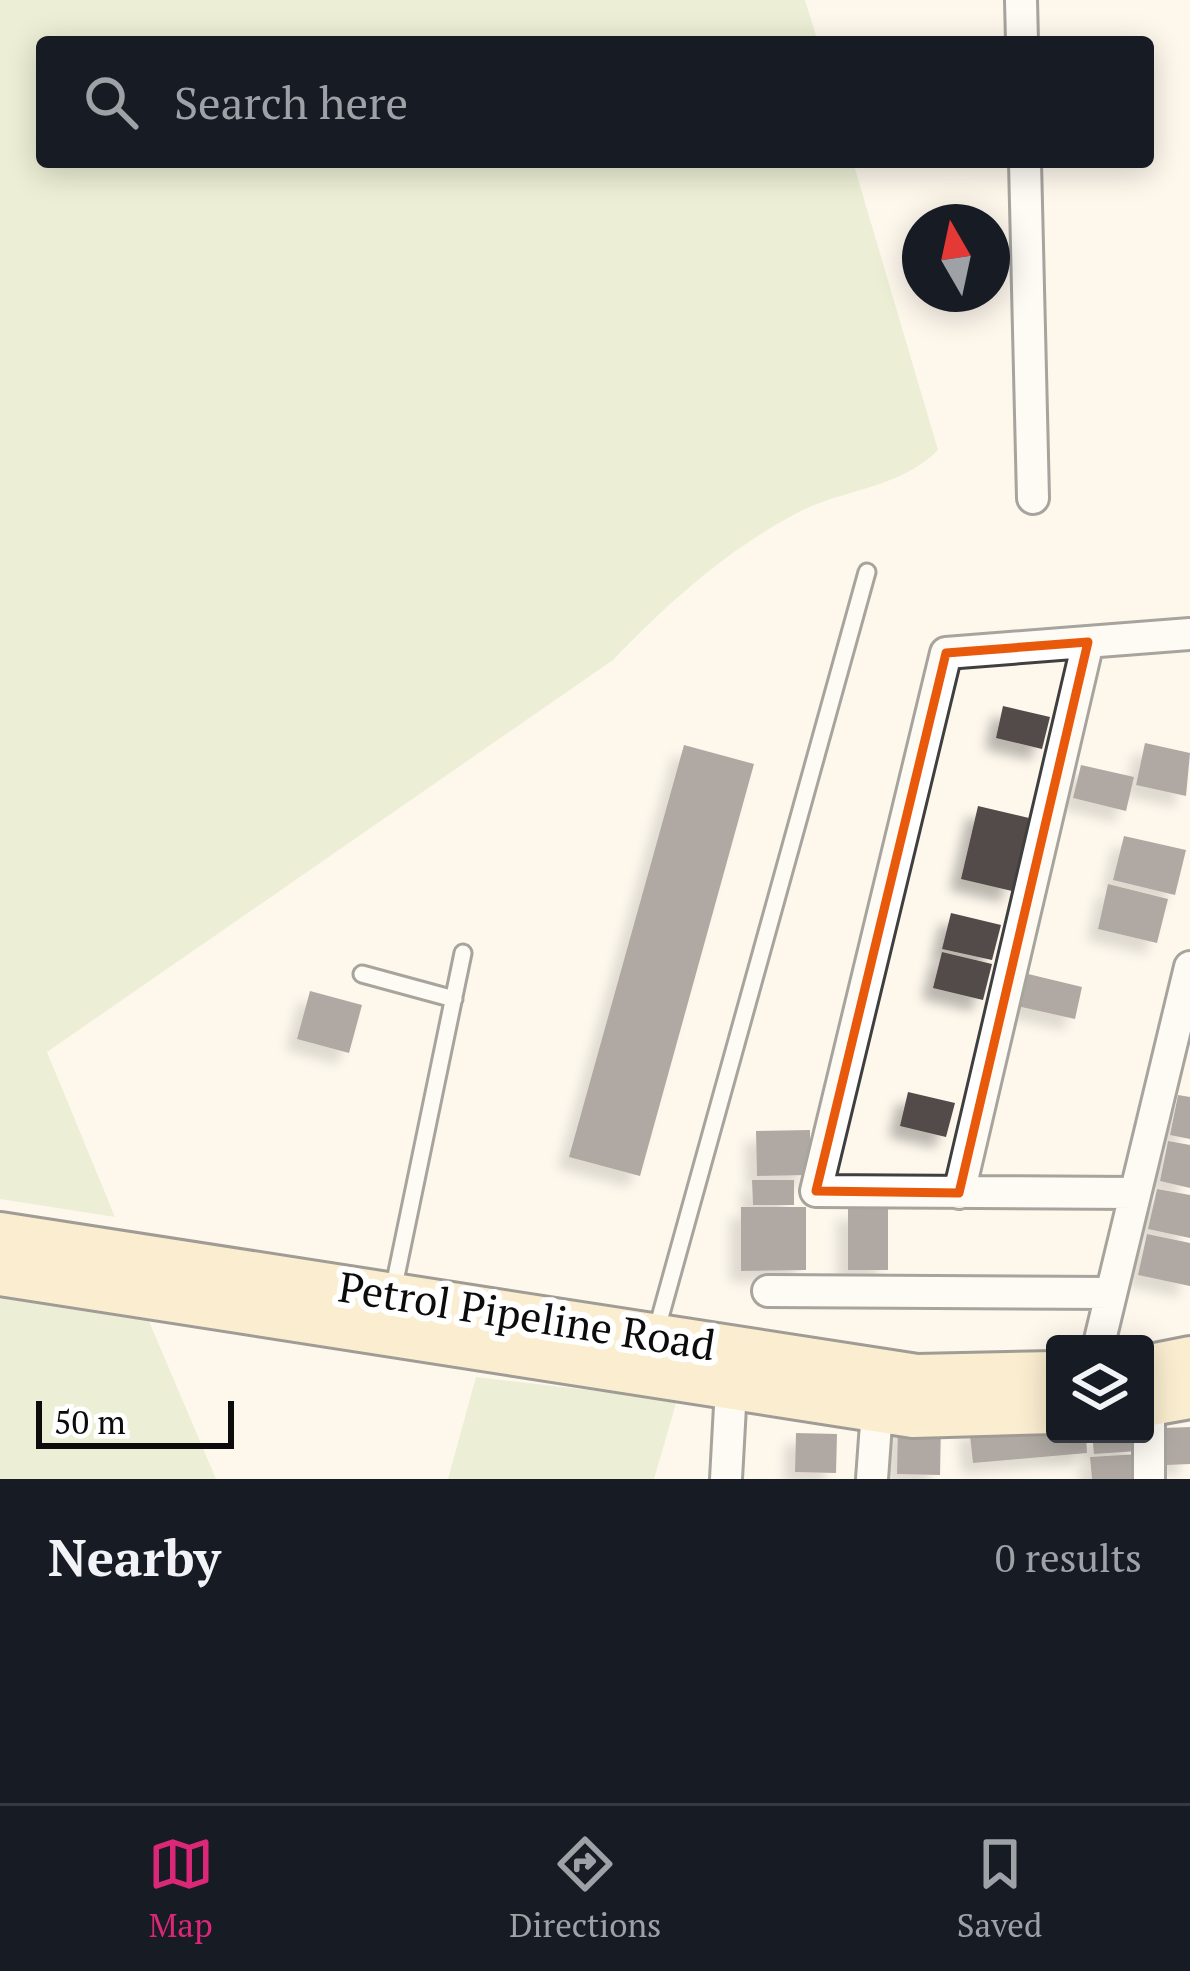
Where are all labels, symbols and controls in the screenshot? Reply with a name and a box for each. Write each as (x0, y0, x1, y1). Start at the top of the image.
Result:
search box (36, 36, 1154, 168)
icon: search (78, 69, 144, 135)
text: Search here (174, 72, 408, 132)
north arrow (902, 204, 1010, 312)
street label: Petrol Pipeline Road (335, 1258, 719, 1372)
map controls (1046, 1335, 1154, 1443)
button: layers (1046, 1335, 1154, 1443)
scale bar (36, 1395, 234, 1448)
text: 50 m (54, 1400, 126, 1443)
text: Nearby (48, 1523, 221, 1591)
text: 0 results (995, 1531, 1142, 1583)
tab: Map (148, 1831, 214, 1946)
tab: Directions (509, 1831, 661, 1946)
tab: Saved (957, 1831, 1042, 1946)

